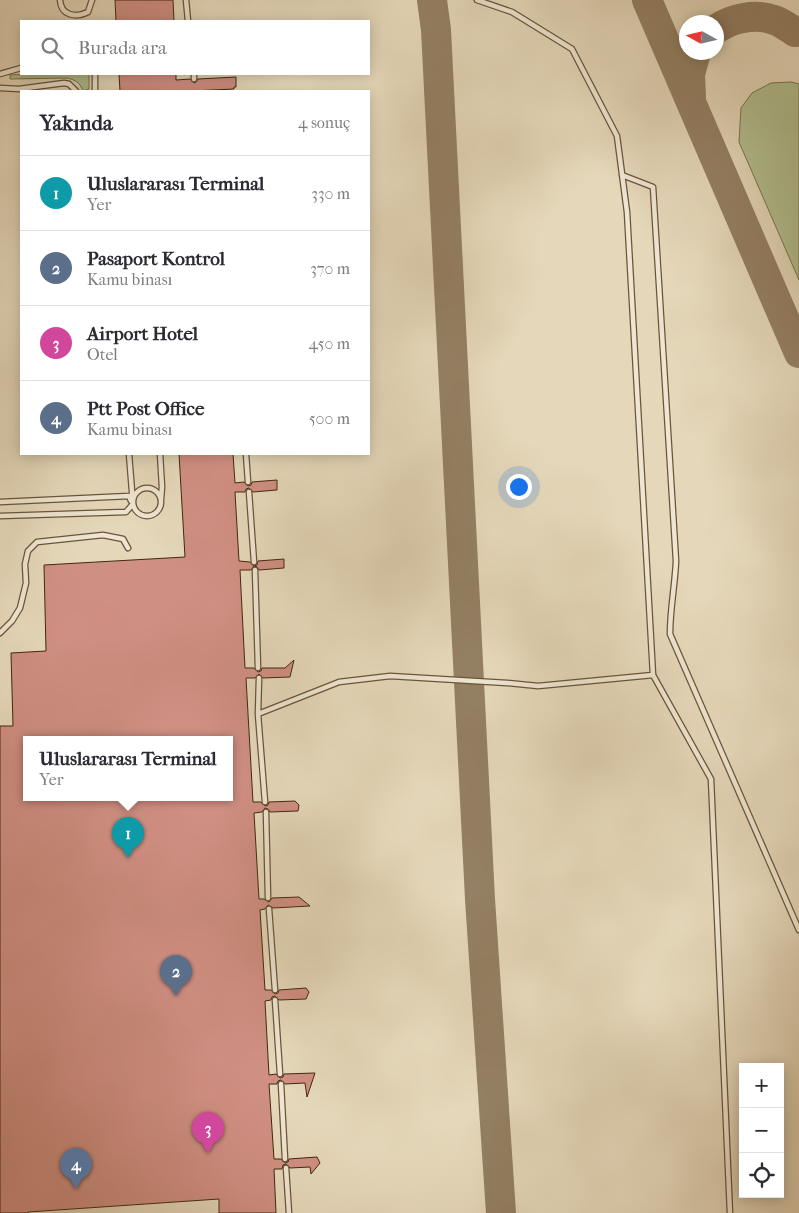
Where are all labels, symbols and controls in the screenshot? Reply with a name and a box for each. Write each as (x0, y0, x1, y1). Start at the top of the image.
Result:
north arrow (679, 15, 724, 60)
search box (20, 20, 370, 75)
icon: search (38, 34, 66, 62)
text: Burada ara (78, 37, 167, 59)
text: Yakında (40, 111, 113, 135)
text: 4 sonuç (298, 113, 350, 132)
text: Uluslararası Terminal (87, 173, 264, 195)
text: 1 (53, 184, 59, 203)
text: 330 m (311, 184, 350, 203)
text: Yer (87, 195, 111, 214)
text: Pasaport Kontrol (87, 248, 225, 270)
text: 2 (52, 259, 60, 278)
text: 370 m (310, 259, 350, 278)
text: Kamu binası (87, 270, 172, 289)
text: Airport Hotel (87, 323, 198, 345)
text: 3 (53, 334, 59, 353)
text: 450 m (309, 334, 350, 353)
text: Otel (87, 345, 118, 364)
text: Ptt Post Office (87, 398, 204, 420)
text: 4 (51, 409, 61, 428)
text: 500 m (309, 409, 350, 428)
text: Kamu binası (87, 420, 172, 439)
your location (506, 474, 532, 500)
popup (23, 736, 233, 801)
text: Uluslararası Terminal (39, 748, 217, 770)
text: Yer (39, 770, 64, 789)
pin: 1 (112, 817, 144, 858)
pin: 2 (160, 955, 192, 996)
map controls (739, 1063, 784, 1198)
button: + (739, 1063, 784, 1108)
button: − (739, 1108, 784, 1153)
pin: 3 (192, 1112, 224, 1153)
pin: 4 (60, 1148, 92, 1189)
button: locate (739, 1153, 784, 1198)

